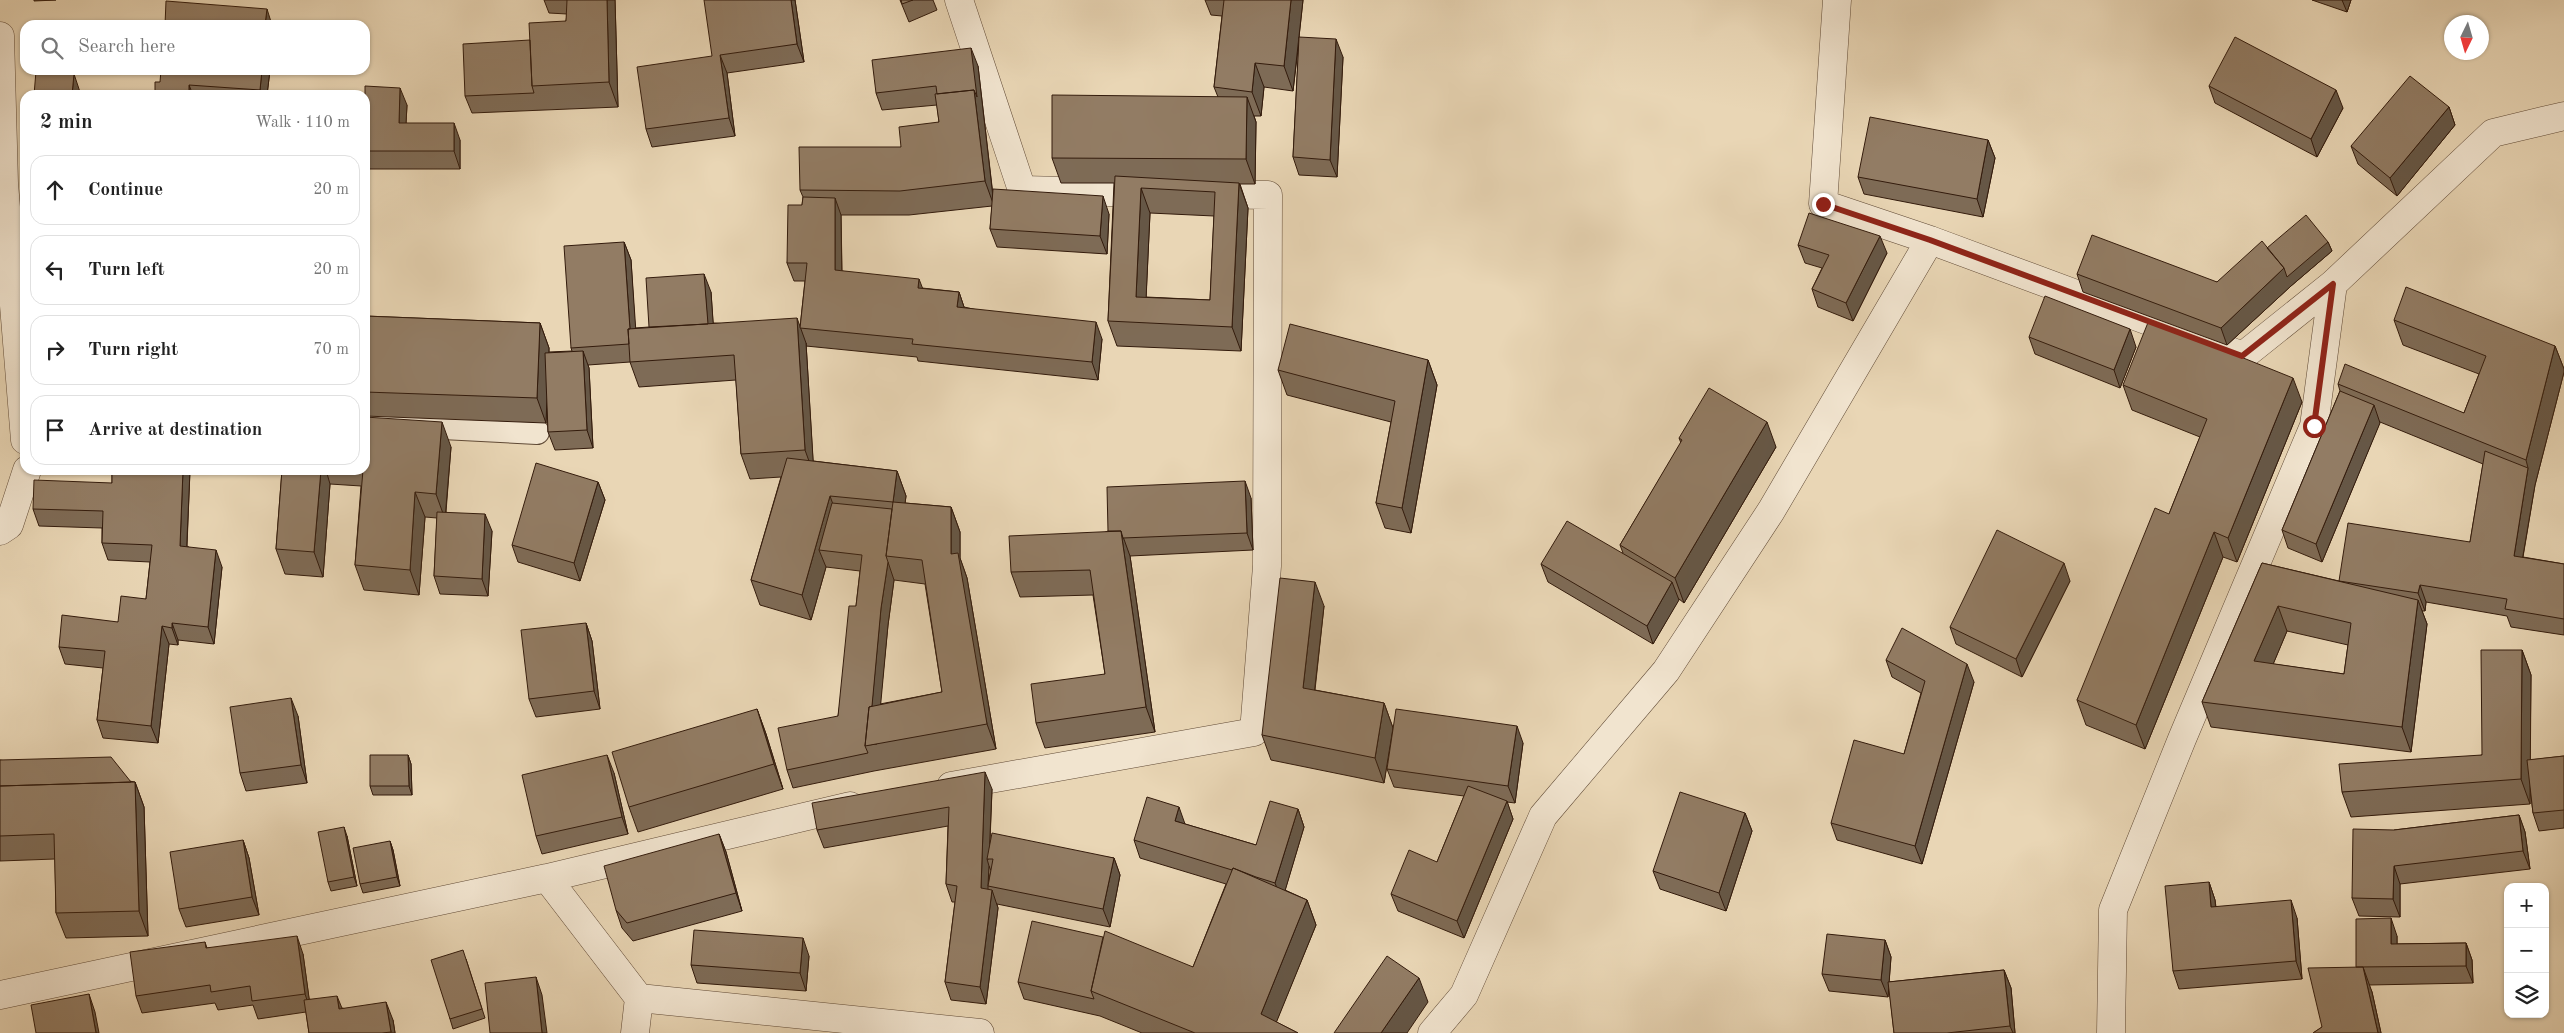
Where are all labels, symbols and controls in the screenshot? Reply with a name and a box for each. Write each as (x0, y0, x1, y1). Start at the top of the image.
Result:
north arrow (2444, 15, 2489, 60)
search box (20, 20, 370, 75)
icon: search (38, 34, 66, 62)
text: Search here (78, 38, 175, 57)
text: 2 min (40, 112, 93, 133)
text: Walk · 110 m (255, 115, 350, 131)
icon: ahead (41, 176, 69, 204)
text: Continue (88, 181, 163, 200)
text: 20 m (313, 182, 349, 198)
route end (1812, 193, 1835, 216)
icon: left (41, 256, 69, 284)
text: Turn left (88, 261, 165, 280)
text: 20 m (313, 262, 349, 278)
icon: right (41, 336, 69, 364)
text: Turn right (88, 341, 178, 360)
text: 70 m (313, 342, 349, 358)
route start (2303, 415, 2326, 438)
icon: arrive (41, 416, 69, 444)
text: Arrive at destination (88, 421, 262, 440)
map controls (2504, 883, 2549, 1018)
button: + (2504, 883, 2549, 928)
button: − (2504, 928, 2549, 973)
button: layers (2504, 973, 2549, 1018)

